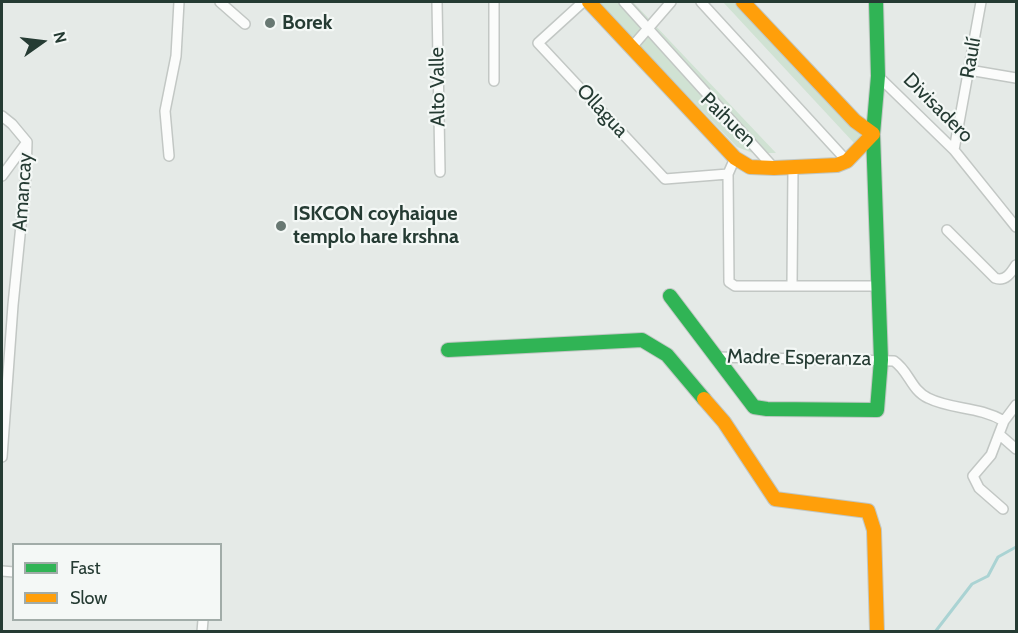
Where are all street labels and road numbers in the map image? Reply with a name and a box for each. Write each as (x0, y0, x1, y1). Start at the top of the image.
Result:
street label: Raulí (956, 36, 986, 80)
street label: Alto Valle (425, 47, 451, 127)
street label: Divisadero (898, 68, 978, 148)
street label: Ollagua (571, 79, 633, 143)
street label: Paihuen (695, 88, 761, 152)
street label: Amancay (8, 152, 38, 232)
street label: Madre Esperanza (727, 345, 871, 371)

